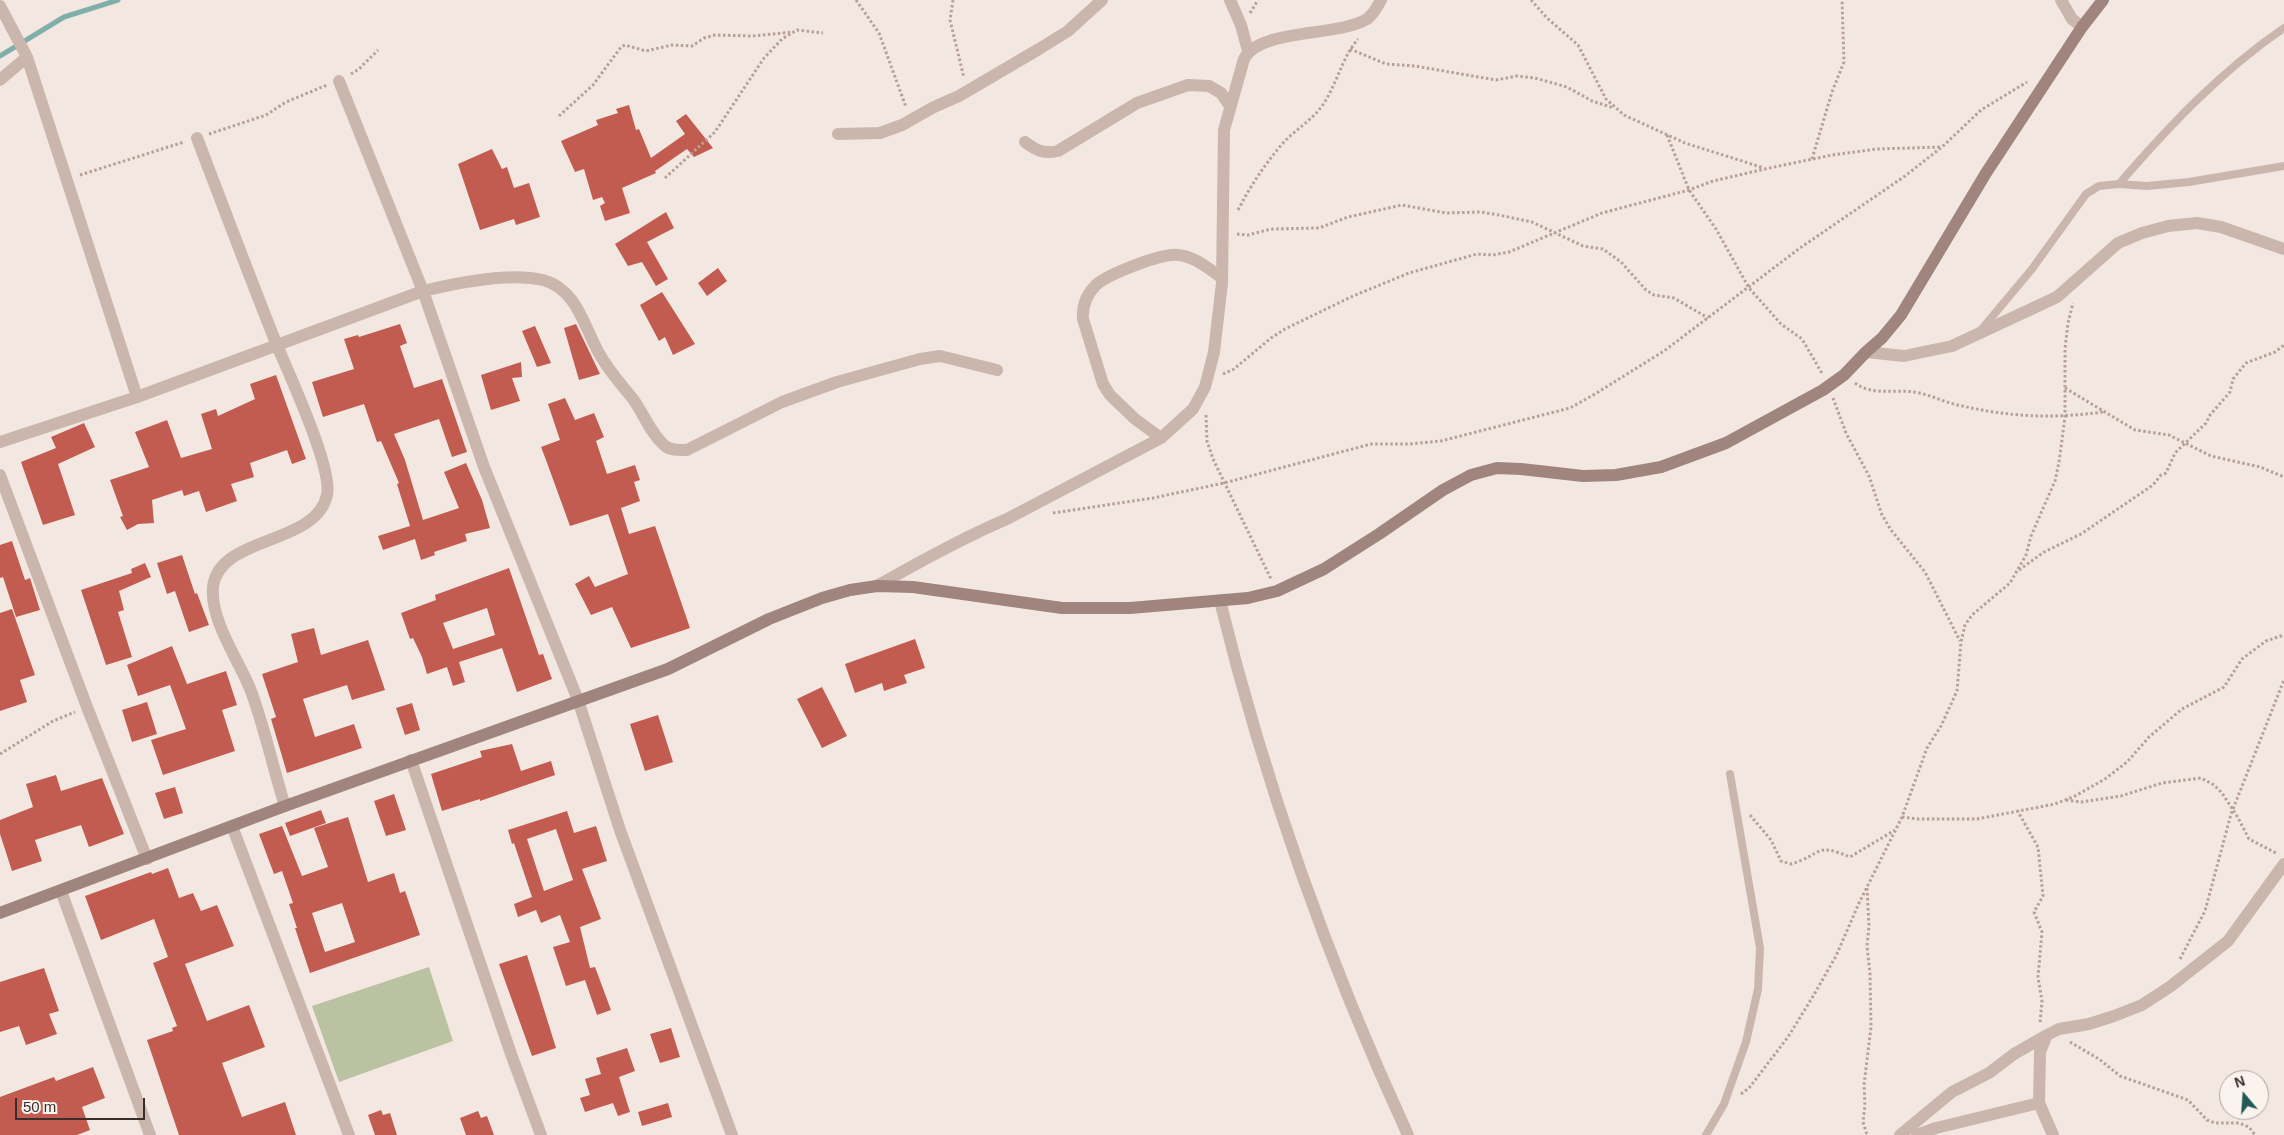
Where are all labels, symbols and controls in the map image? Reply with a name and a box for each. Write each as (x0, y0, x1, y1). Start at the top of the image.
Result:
north arrow (2219, 1070, 2269, 1120)
text: N (2232, 1073, 2247, 1091)
scale bar (18, 1088, 148, 1120)
text: 50 m (23, 1098, 56, 1115)

